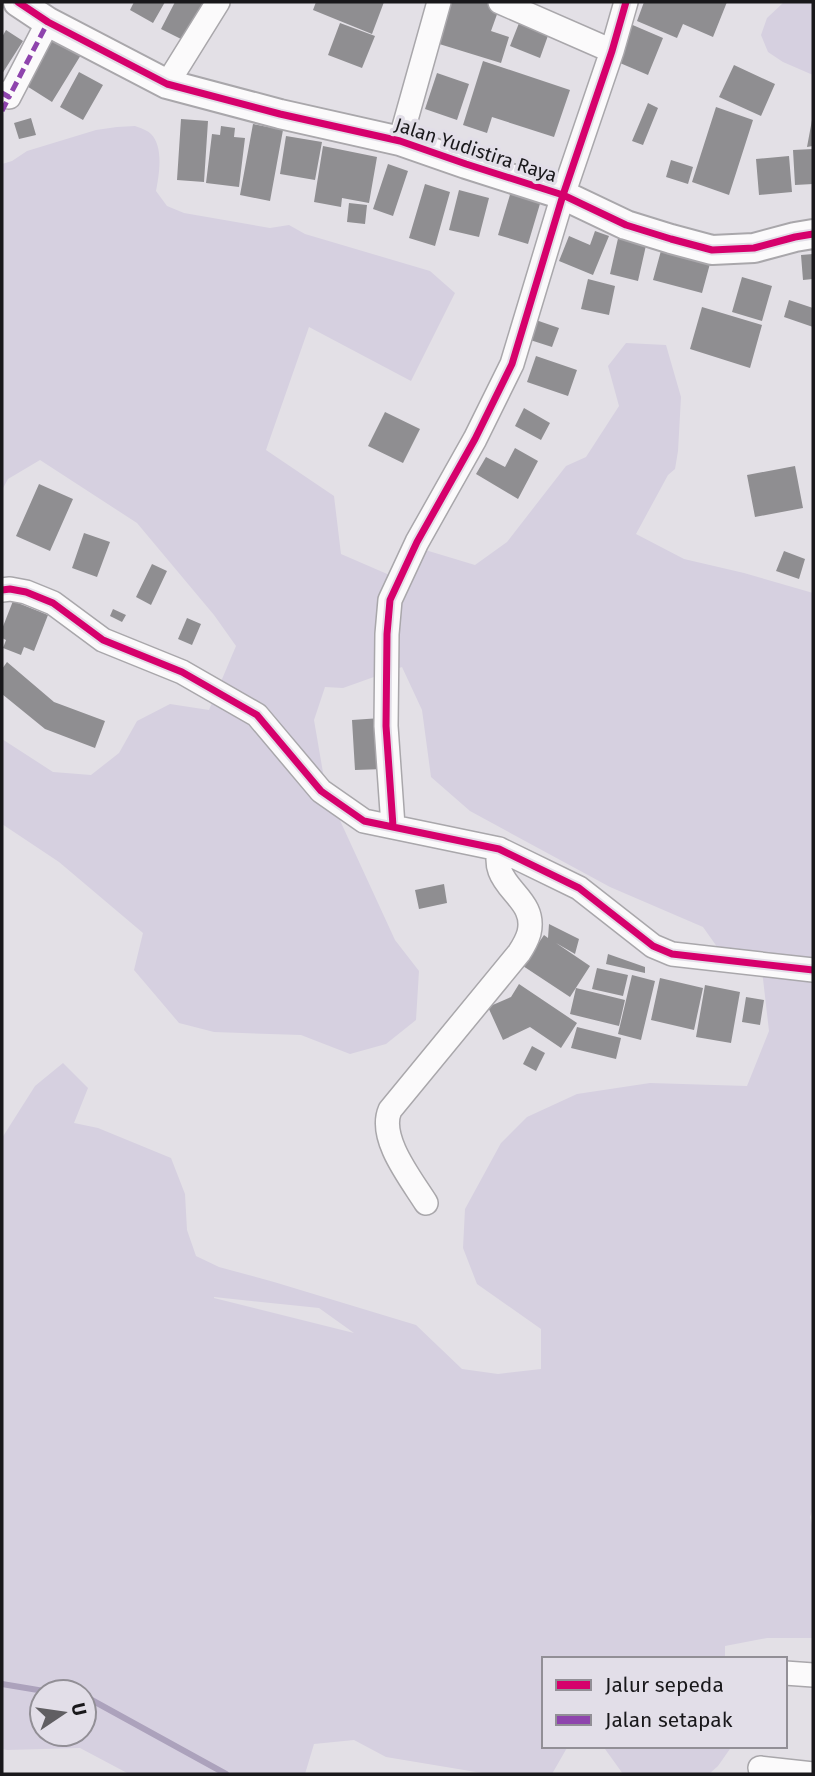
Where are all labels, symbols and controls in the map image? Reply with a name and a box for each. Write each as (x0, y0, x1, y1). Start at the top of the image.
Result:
street label: Jalan Yudistira Raya (392, 113, 560, 187)
legend (542, 1657, 787, 1748)
text: Jalur sepeda (605, 1672, 724, 1698)
north arrow (28, 1678, 98, 1748)
text: U (66, 1701, 92, 1718)
text: Jalan setapak (605, 1707, 733, 1733)

